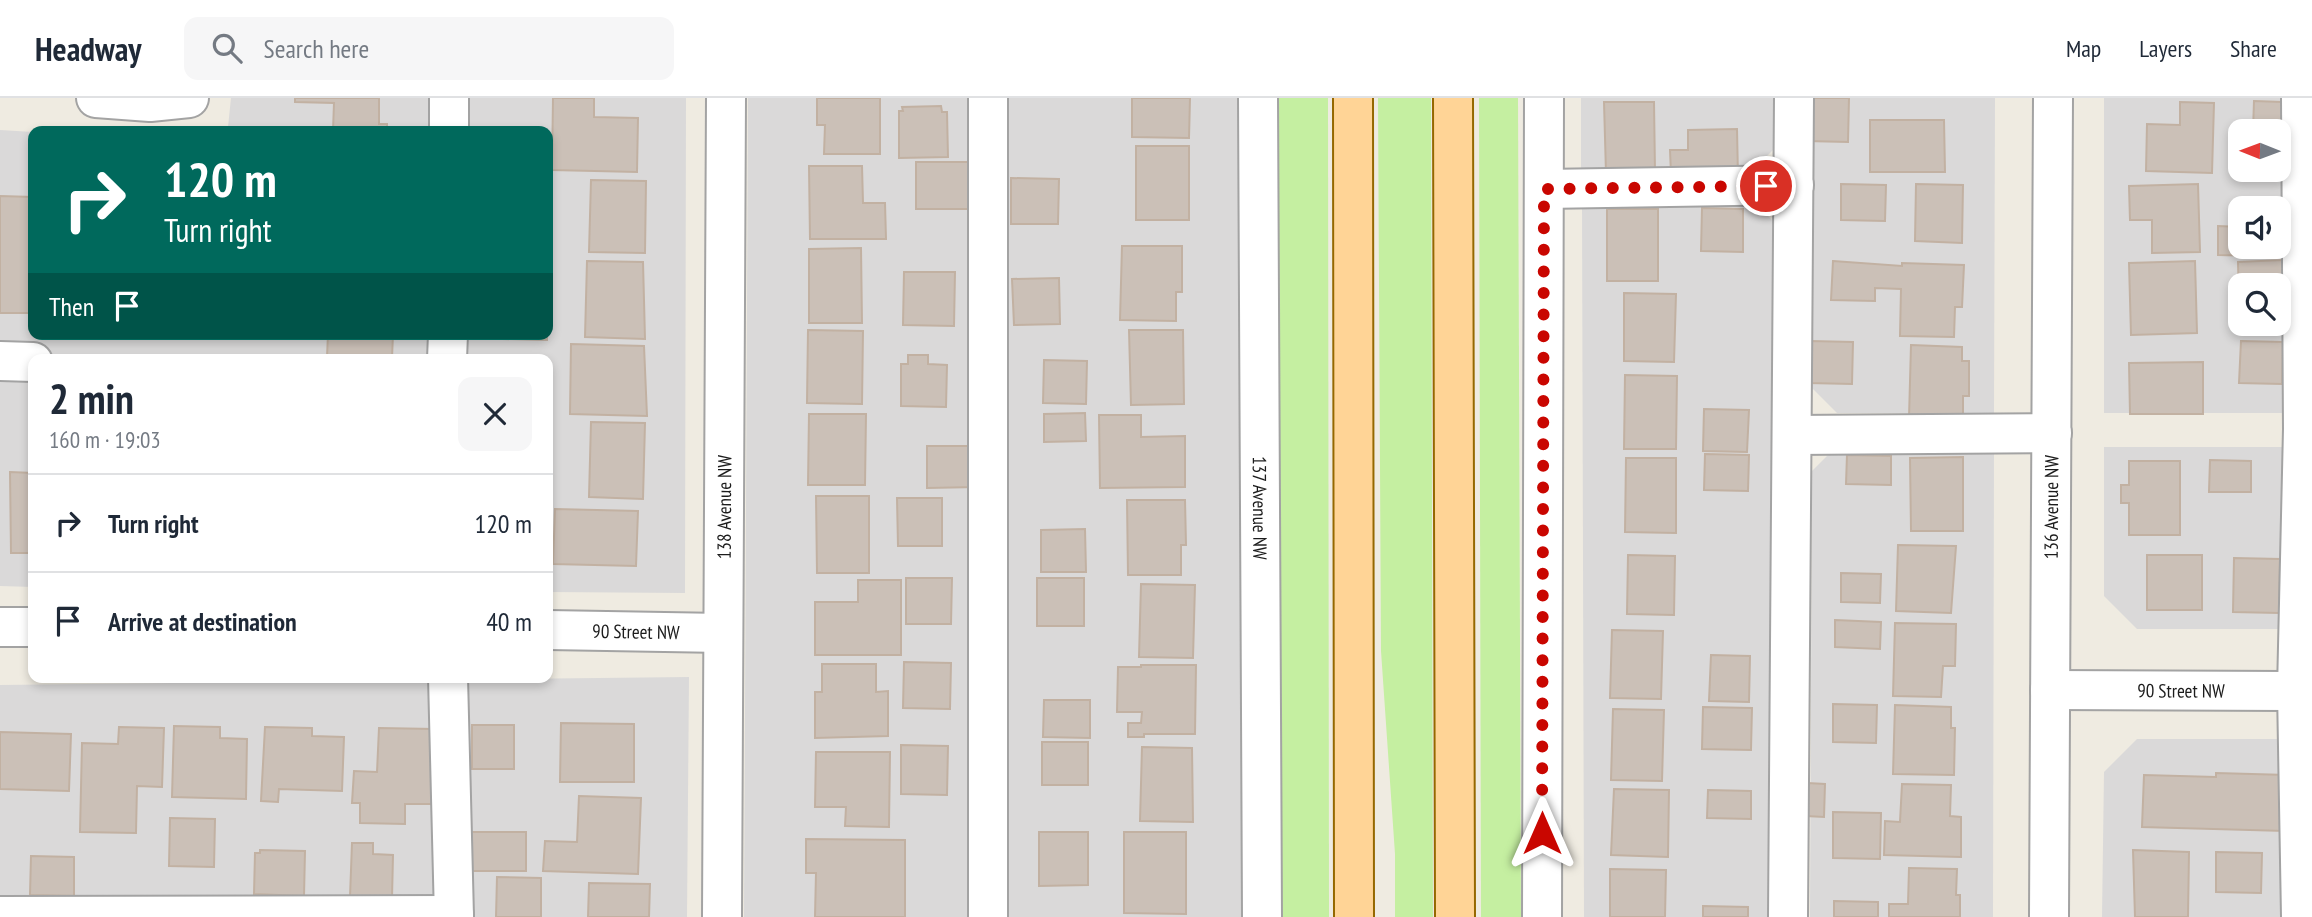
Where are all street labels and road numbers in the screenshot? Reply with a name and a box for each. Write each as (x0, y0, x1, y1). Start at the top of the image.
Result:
street label: 138 Avenue NW (712, 455, 736, 559)
street label: 136 Avenue NW (2039, 455, 2063, 559)
street label: 137 Avenue NW (1248, 456, 1272, 560)
street label: 90 Street NW (592, 619, 680, 644)
street label: 90 Street NW (2137, 678, 2225, 703)

